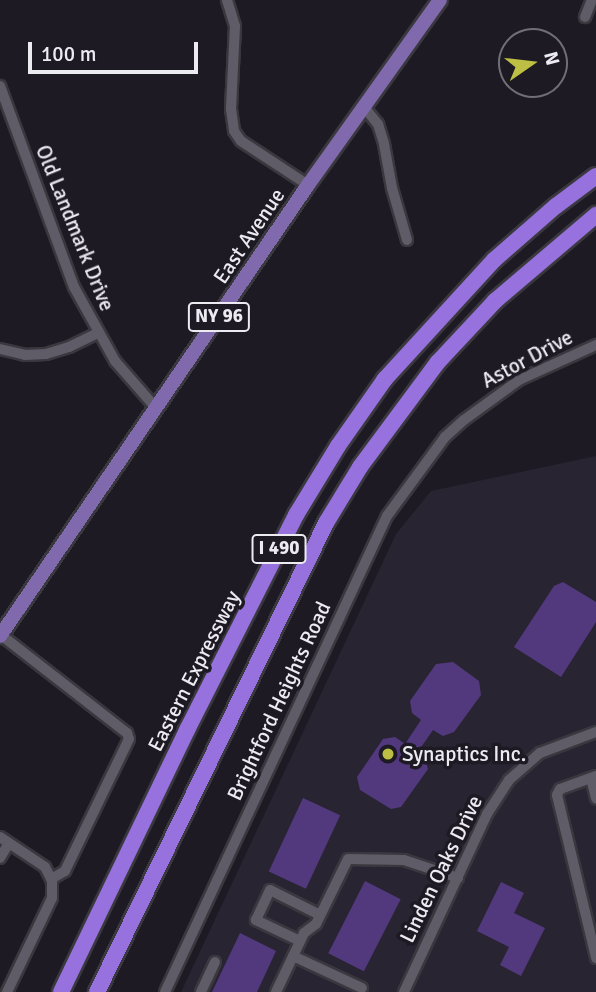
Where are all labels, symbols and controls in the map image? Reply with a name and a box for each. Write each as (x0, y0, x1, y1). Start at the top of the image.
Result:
scale bar (32, 28, 201, 72)
north arrow (498, 28, 568, 98)
text: 100 m (41, 41, 96, 67)
text: N (538, 49, 565, 68)
street label: Old Landmark Drive (30, 141, 120, 315)
street label: East Avenue (208, 184, 290, 288)
road number: NY 96 (188, 302, 250, 332)
street label: Astor Drive (477, 325, 577, 393)
road number: I 490 (251, 534, 307, 564)
street label: Eastern Expressway (143, 586, 245, 756)
street label: Brightford Heights Road (222, 598, 336, 804)
place label: Synaptics Inc. (402, 741, 526, 767)
marker: Synaptics Inc. (380, 746, 396, 762)
street label: Linden Oaks Drive (394, 791, 488, 947)

